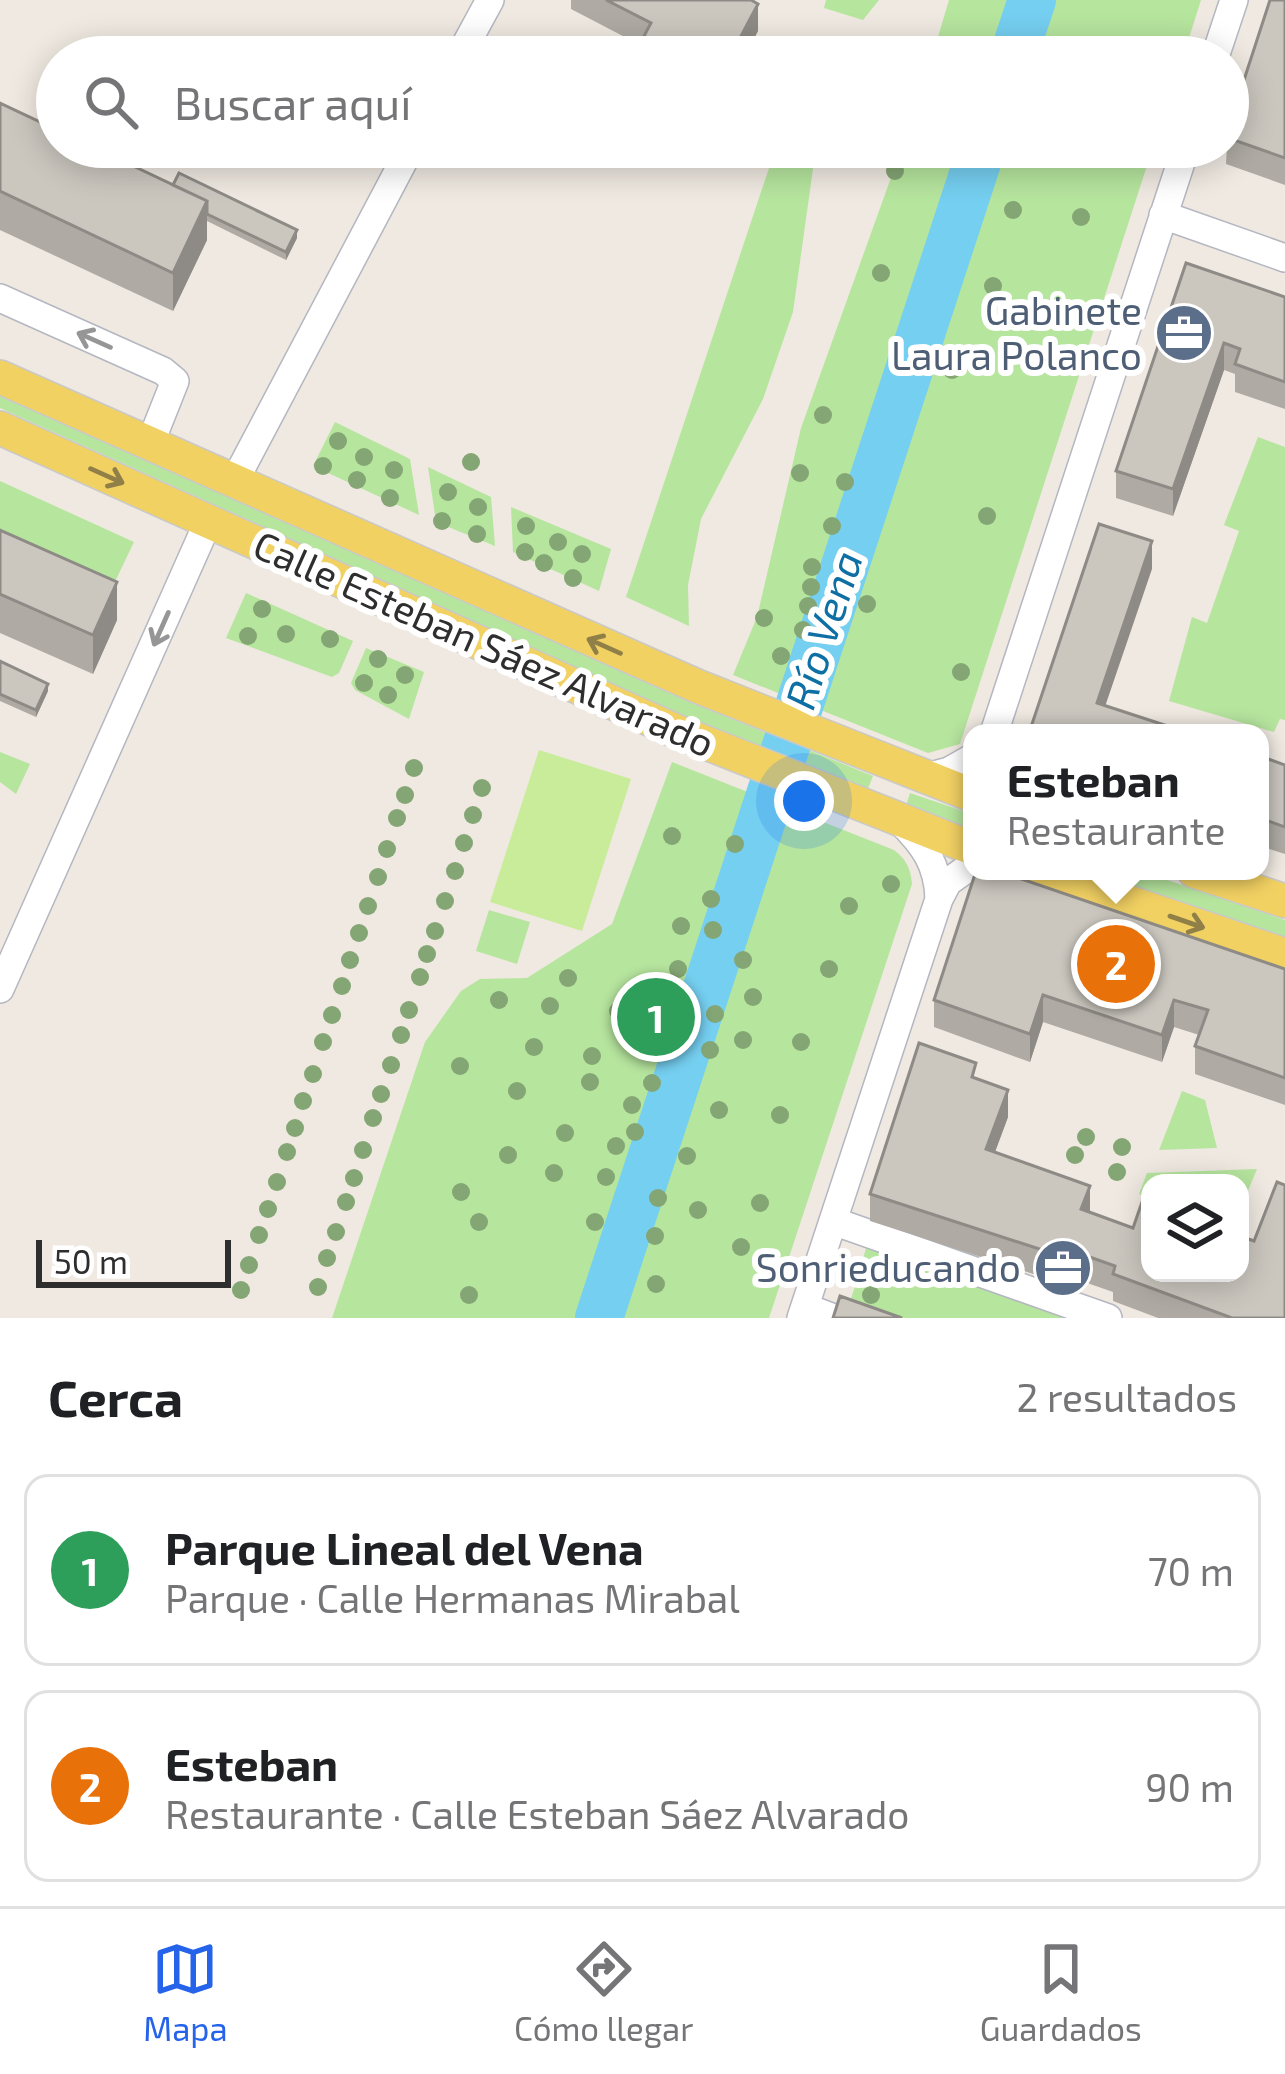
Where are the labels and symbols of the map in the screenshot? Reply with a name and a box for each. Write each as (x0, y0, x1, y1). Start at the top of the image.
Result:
place label: Gabinete Laura Polanco (891, 286, 1142, 378)
office icon: Gabinete Laura Polanco (1153, 302, 1215, 364)
one-way arrow (77, 328, 113, 350)
one-way arrow (88, 467, 124, 489)
street label: Calle Esteban Sáez Alvarado (247, 520, 722, 766)
water label: Río Vena (773, 544, 871, 715)
one-way arrow (148, 610, 170, 646)
one-way arrow (587, 633, 623, 655)
your location (774, 771, 834, 831)
one-way arrow (1168, 913, 1205, 934)
pin: 2 (1077, 919, 1155, 1009)
pin: 1 (617, 972, 695, 1062)
scale bar (36, 1234, 231, 1287)
office icon: Sonrieducando (1032, 1237, 1094, 1299)
place label: Sonrieducando (756, 1243, 1021, 1290)

